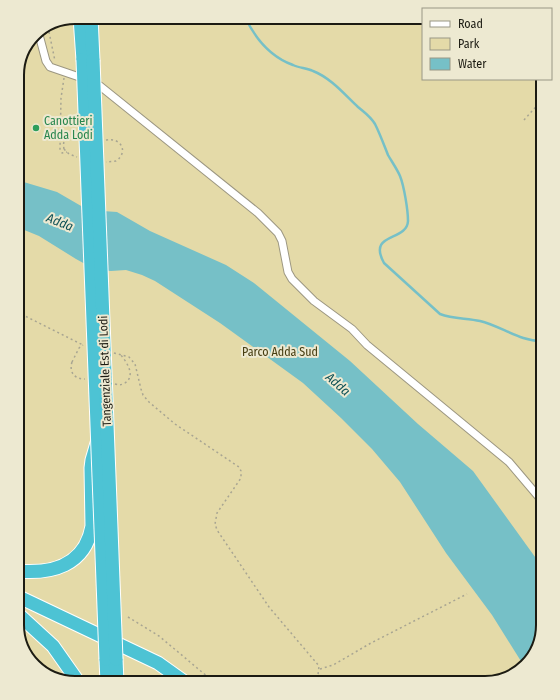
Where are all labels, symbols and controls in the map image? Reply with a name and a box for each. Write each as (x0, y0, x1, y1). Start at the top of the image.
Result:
legend (422, 8, 552, 80)
text: Road (458, 17, 483, 31)
text: Park (458, 37, 480, 51)
text: Water (458, 57, 487, 71)
place label: Canottieri Adda Lodi (44, 114, 93, 142)
marker: Canottieri Adda Lodi (31, 123, 41, 133)
water label: Adda (44, 210, 76, 234)
street label: Tangenziale Est di Lodi (96, 315, 114, 427)
park label: Parco Adda Sud (242, 345, 318, 359)
water label: Adda (322, 369, 353, 399)

